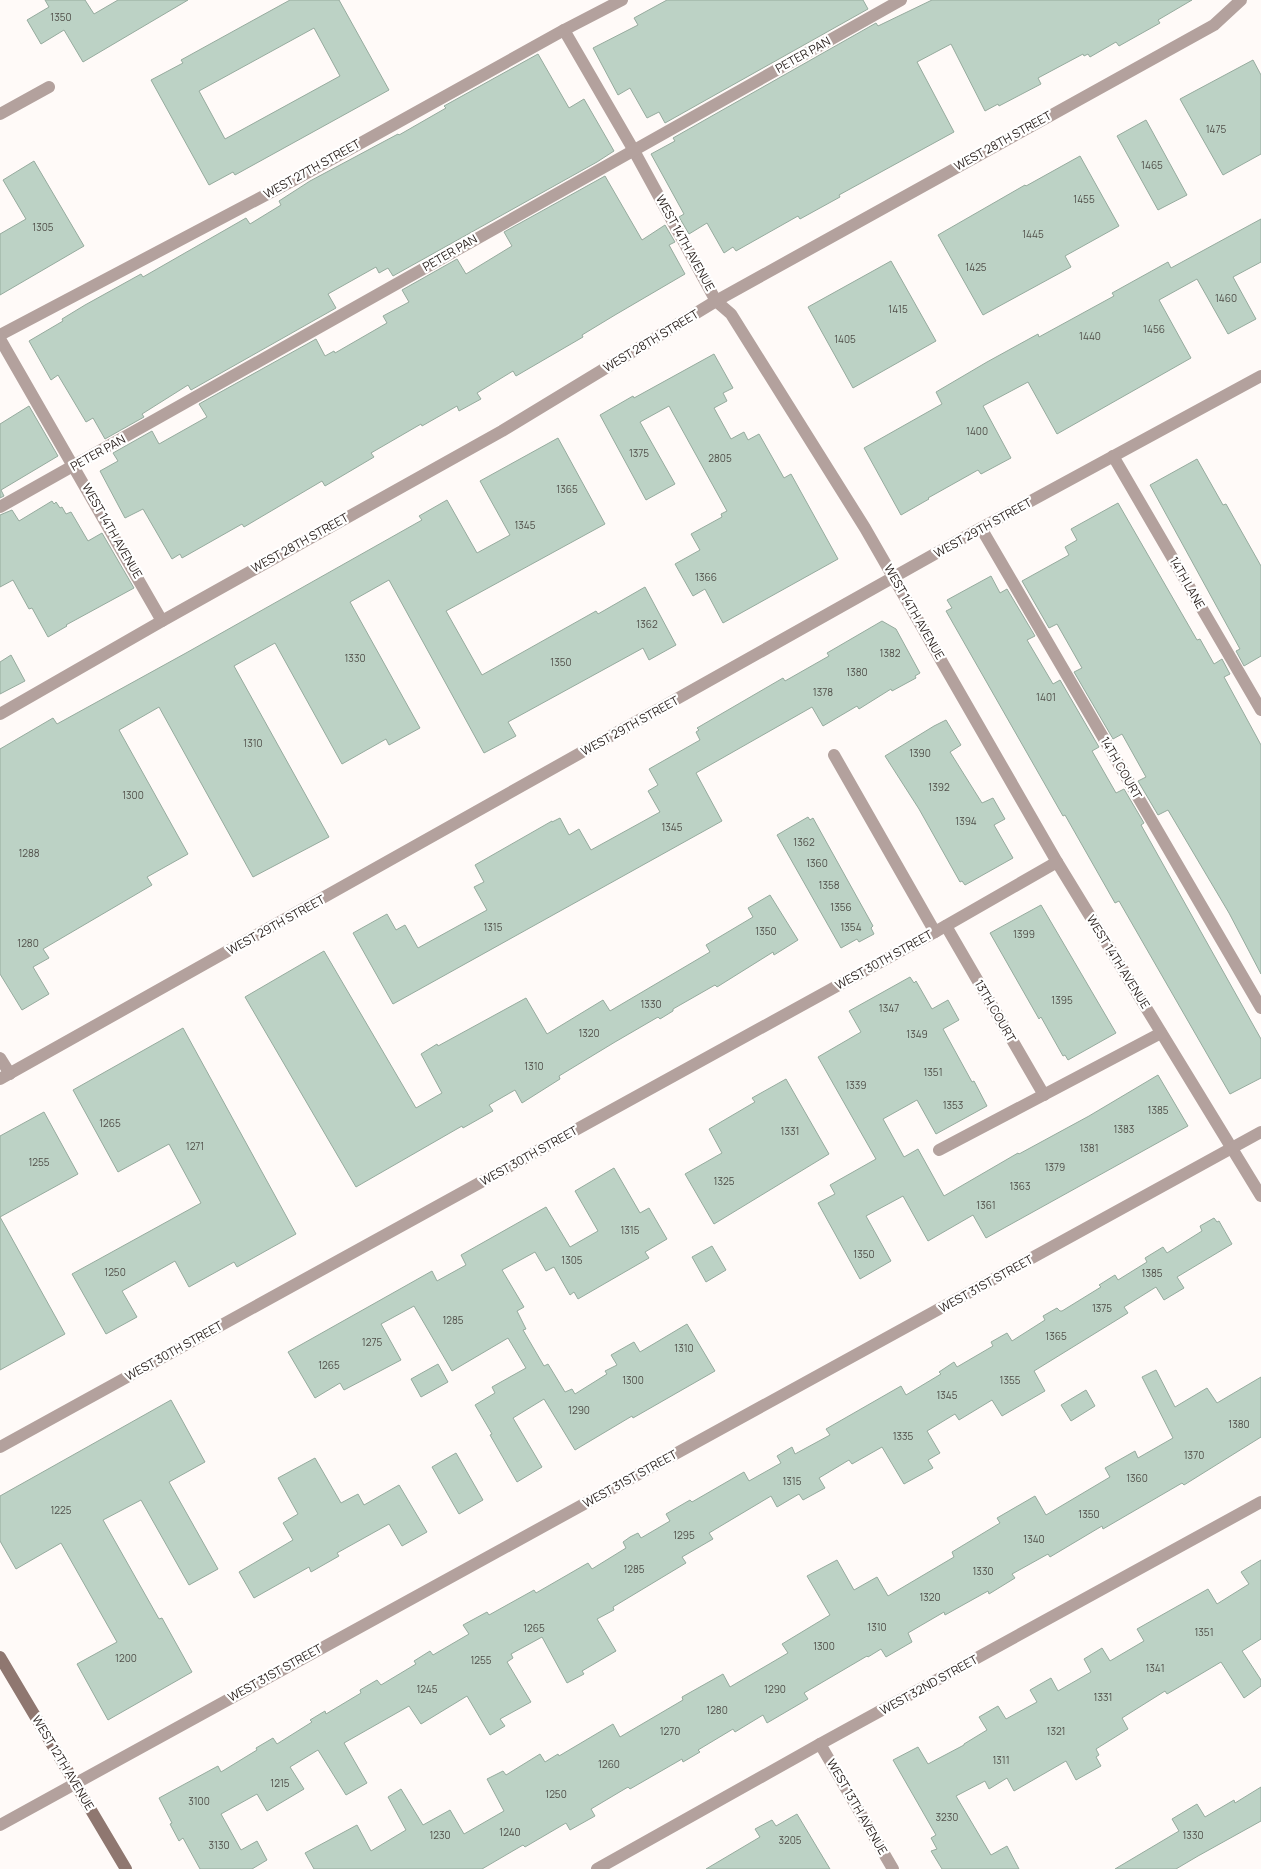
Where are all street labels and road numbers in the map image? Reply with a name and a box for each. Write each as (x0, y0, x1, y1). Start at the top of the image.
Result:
street label: PETER PAN (772, 32, 833, 77)
street label: WEST 28TH STREET (951, 106, 1055, 174)
street label: WEST 27TH STREET (260, 135, 364, 202)
street label: WEST 14TH AVENUE (652, 192, 719, 294)
street label: PETER PAN (419, 230, 480, 275)
street label: WEST 28TH STREET (600, 305, 703, 376)
street label: PETER PAN (67, 430, 128, 475)
street label: WEST 14TH AVENUE (78, 480, 147, 582)
street label: WEST 29TH STREET (931, 493, 1035, 562)
street label: WEST 28TH STREET (248, 508, 352, 576)
street label: 14TH LANE (1166, 554, 1209, 612)
street label: WEST 14TH AVENUE (880, 561, 949, 663)
street label: WEST 29TH STREET (578, 691, 682, 760)
street label: 14TH COURT (1097, 734, 1147, 803)
street label: WEST 29TH STREET (224, 890, 328, 959)
street label: WEST 14TH AVENUE (1083, 912, 1154, 1012)
street label: WEST 30TH STREET (832, 925, 936, 993)
street label: 13TH COURT (971, 976, 1021, 1046)
street label: WEST 30TH STREET (477, 1121, 581, 1189)
street label: WEST 31ST STREET (936, 1250, 1037, 1317)
street label: WEST 30TH STREET (122, 1316, 226, 1384)
street label: WEST 31ST STREET (580, 1445, 681, 1512)
street label: WEST 31ST STREET (225, 1639, 326, 1706)
street label: WEST 32ND STREET (877, 1650, 981, 1719)
street label: WEST 12TH AVENUE (28, 1712, 99, 1814)
street label: WEST 13TH AVENUE (823, 1756, 892, 1858)

